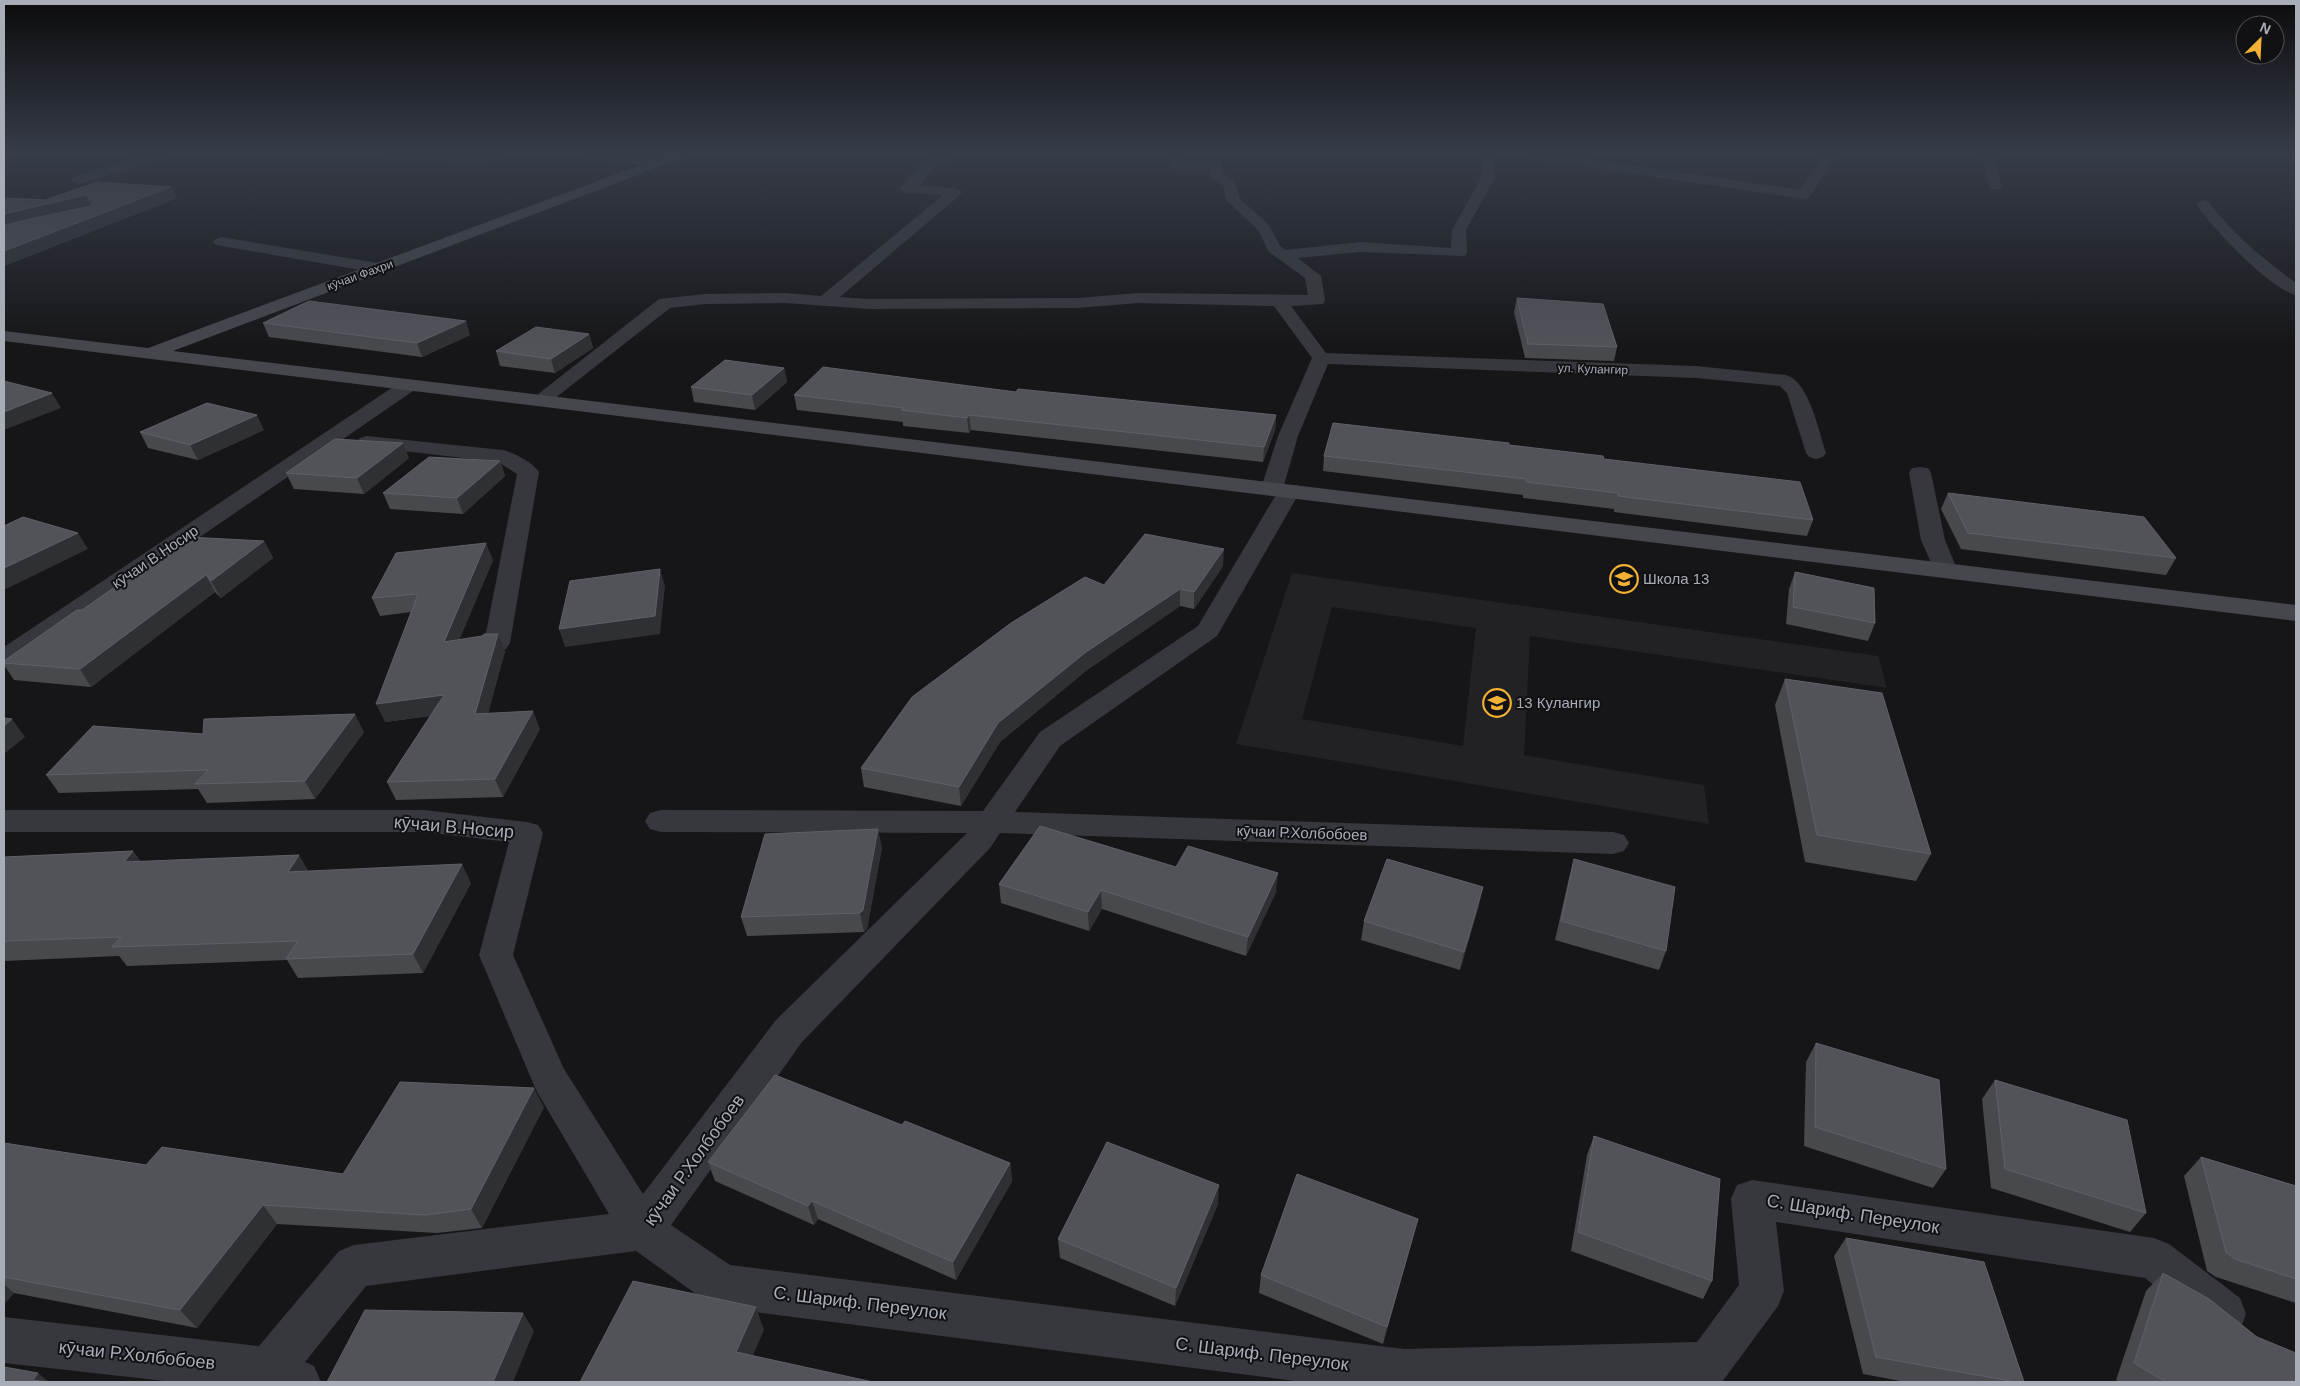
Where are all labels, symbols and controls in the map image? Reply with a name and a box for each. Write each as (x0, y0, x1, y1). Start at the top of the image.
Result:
north arrow (2235, 15, 2285, 65)
text: N (2257, 19, 2273, 37)
street label: кӯчаи Фахри (325, 257, 395, 293)
street label: ул. Кулангир (1558, 361, 1629, 377)
street label: кӯчаи В.Носир (108, 521, 201, 592)
school or university icon: Школа 13 (1609, 564, 1639, 594)
place label: Школа 13 (1643, 570, 1709, 587)
school or university icon: 13 Кулангир (1482, 688, 1512, 718)
place label: 13 Кулангир (1516, 694, 1600, 711)
street label: кӯчаи В.Носир (393, 812, 515, 842)
street label: кӯчаи Р.Холбобоев (1236, 822, 1368, 843)
street label: кӯчаи Р.Холбобоев (640, 1091, 748, 1229)
street label: С. Шариф. Переулок (1765, 1190, 1941, 1238)
street label: С. Шариф. Переулок (772, 1282, 948, 1324)
street label: С. Шариф. Переулок (1174, 1333, 1350, 1375)
street label: кӯчаи Р.Холбобоев (58, 1337, 216, 1373)

